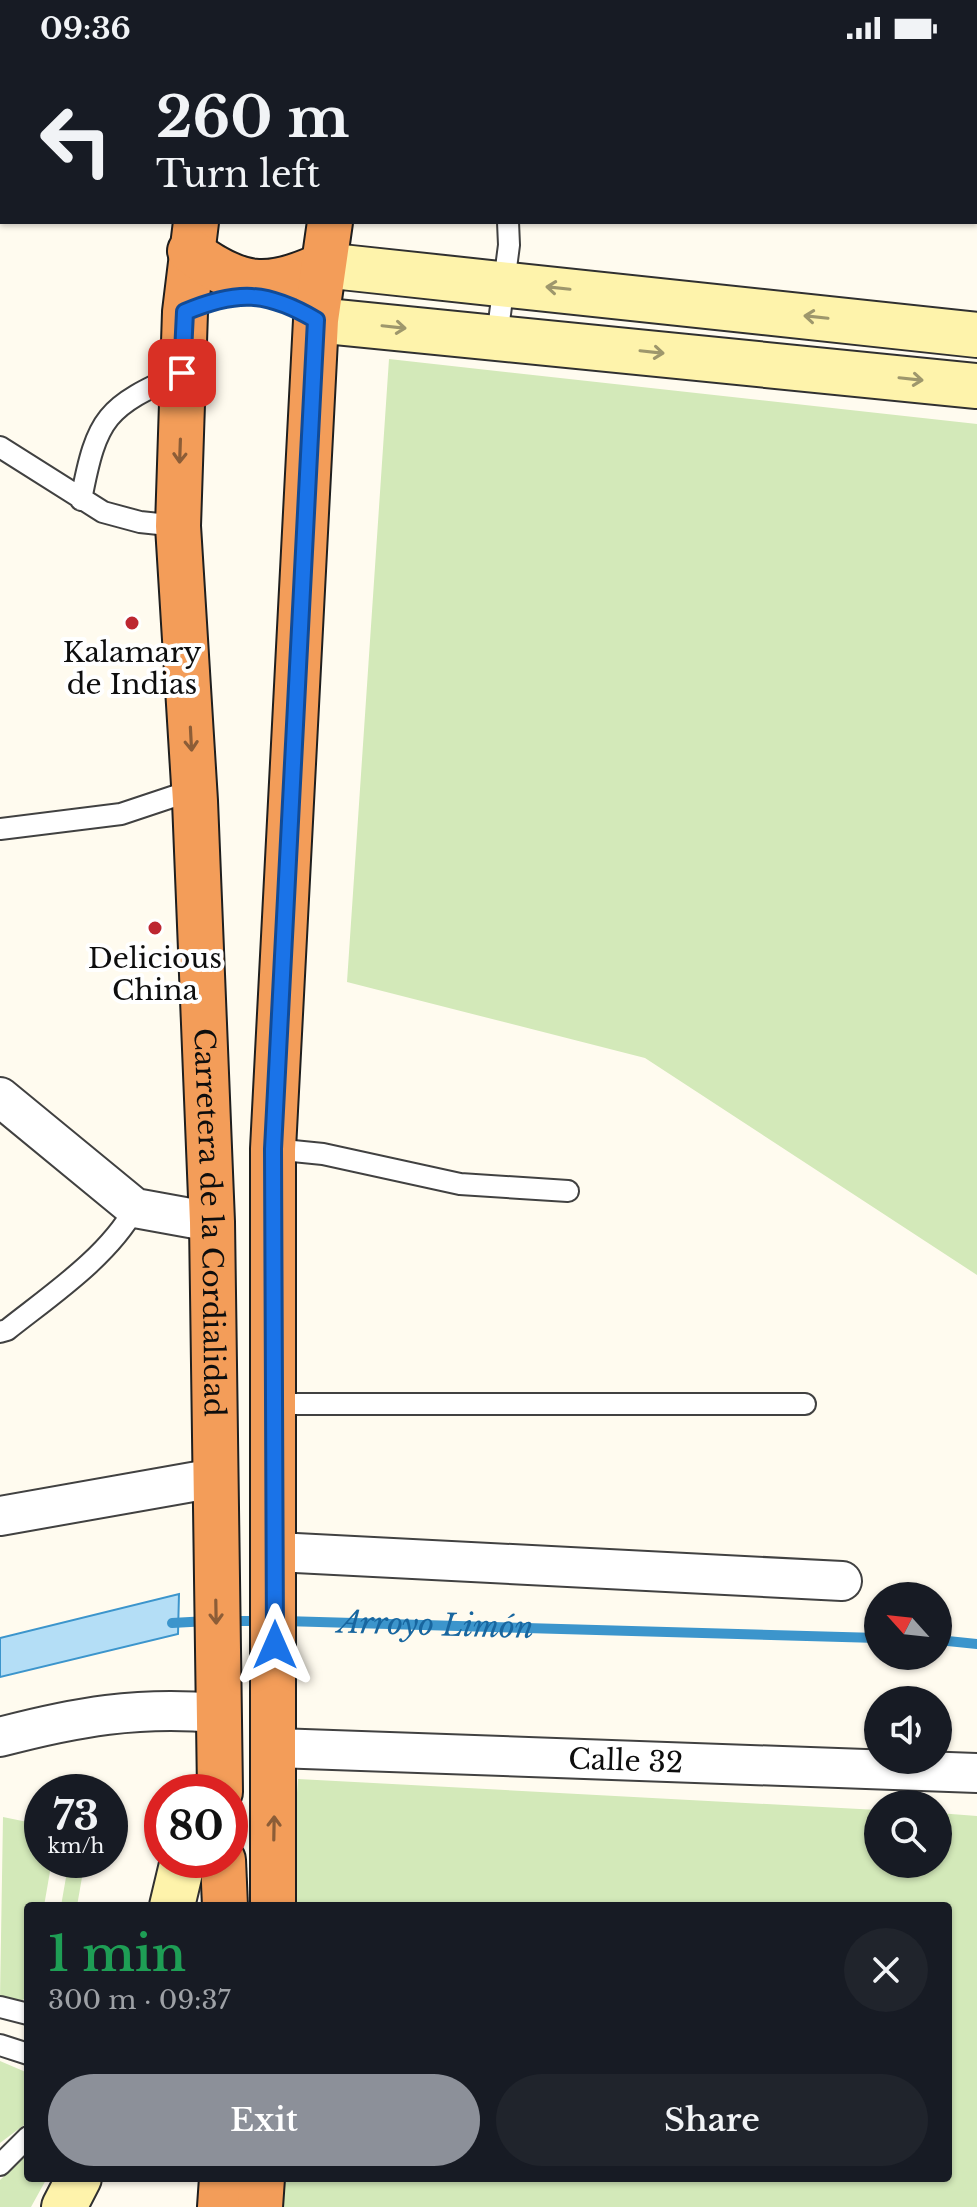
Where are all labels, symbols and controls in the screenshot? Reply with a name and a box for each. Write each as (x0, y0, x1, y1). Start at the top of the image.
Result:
text: 09:36 (40, 10, 131, 47)
text: 260 m (156, 83, 349, 152)
icon: left (24, 88, 128, 192)
text: Turn left (156, 152, 320, 197)
one-way arrow (545, 281, 571, 296)
one-way arrow (804, 309, 829, 324)
one-way arrow (380, 320, 407, 335)
pin (148, 339, 216, 407)
one-way arrow (639, 345, 665, 360)
icon: arrive (160, 351, 204, 395)
one-way arrow (897, 371, 924, 386)
one-way arrow (173, 437, 188, 464)
marker: Kalamary de Indias (123, 614, 141, 632)
place label: Kalamary de Indias (63, 635, 201, 702)
one-way arrow (184, 725, 199, 752)
marker: Delicious China (146, 919, 164, 937)
place label: Delicious China (88, 941, 222, 1008)
street label: Carretera de la Cordialidad (186, 1027, 232, 1417)
north arrow (864, 1582, 952, 1670)
map controls (864, 1582, 952, 1878)
one-way arrow (208, 1598, 224, 1625)
position arrow (233, 1603, 317, 1687)
water label: Arroyo Limón (334, 1603, 534, 1646)
button: sound (864, 1686, 952, 1774)
street label: Calle 32 (568, 1741, 684, 1781)
speed limit sign: 80 (144, 1774, 248, 1878)
button: search (864, 1790, 952, 1878)
text: 73 (53, 1791, 99, 1841)
one-way arrow (267, 1815, 282, 1842)
text: km/h (48, 1834, 104, 1858)
text: 1 min (48, 1924, 186, 1984)
button: close (844, 1928, 928, 2012)
text: 300 m · 09:37 (48, 1984, 231, 2016)
button: Exit (48, 2074, 480, 2166)
button: Share (496, 2074, 928, 2166)

